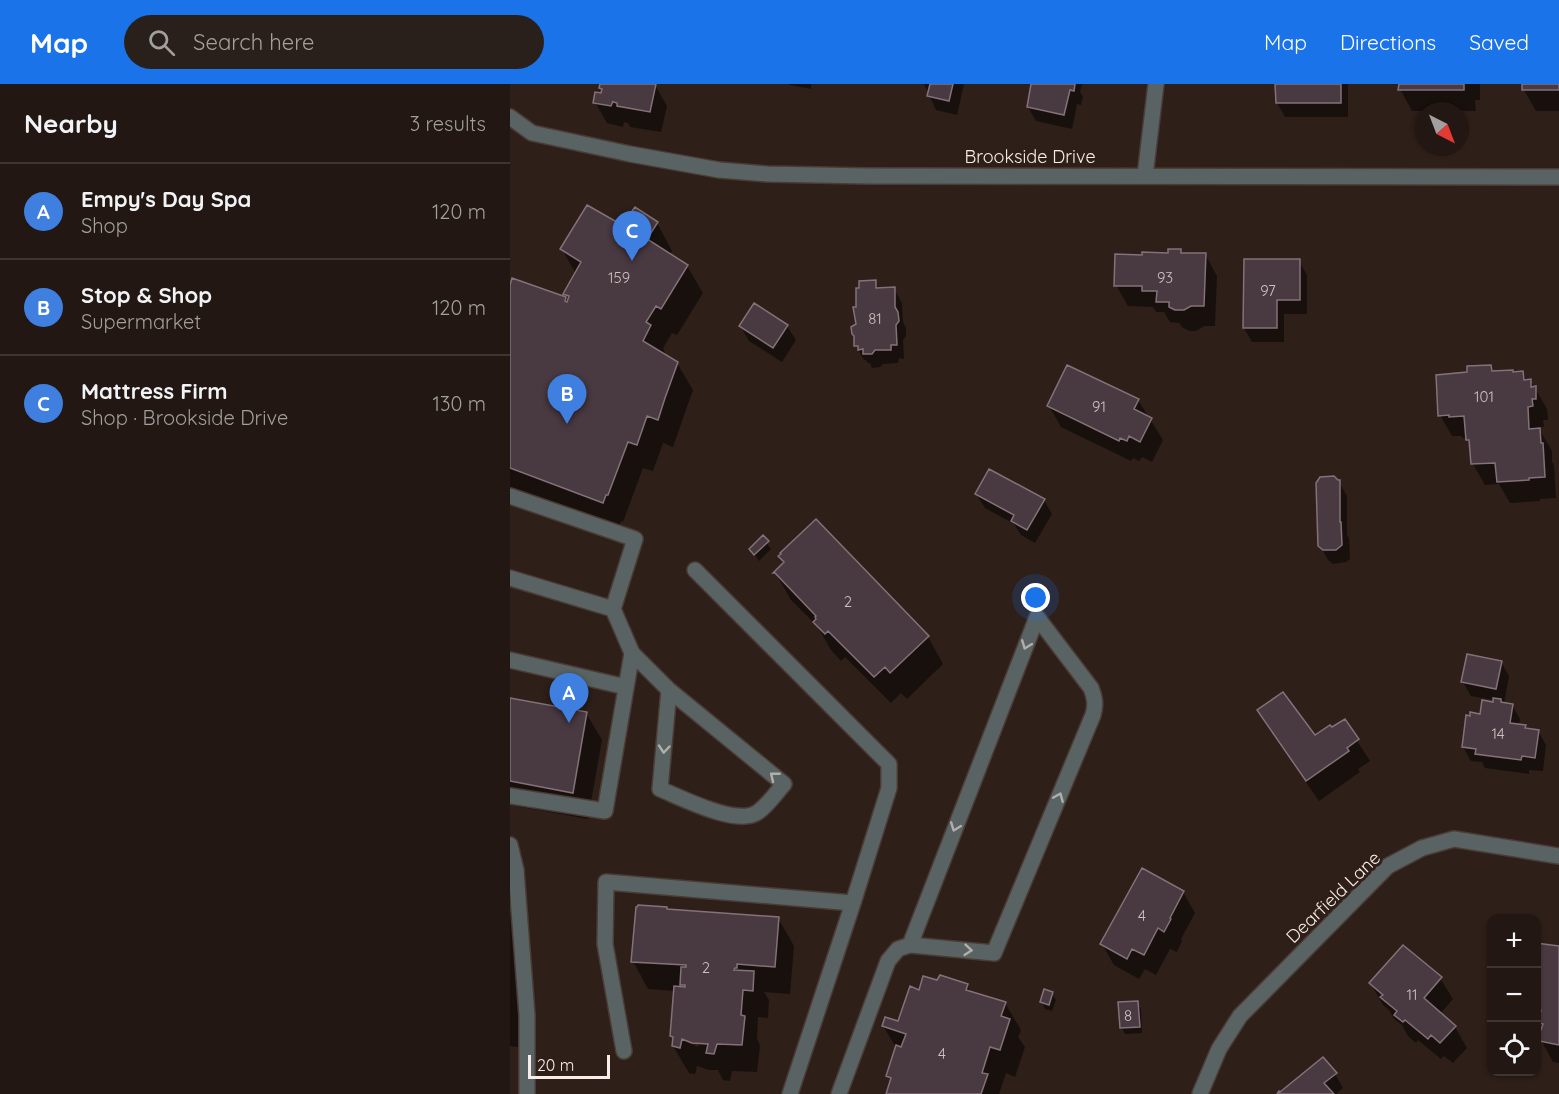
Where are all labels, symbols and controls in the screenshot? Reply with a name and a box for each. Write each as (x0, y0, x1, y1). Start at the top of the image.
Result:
search box (124, 15, 544, 69)
text: Map (30, 25, 88, 60)
icon: search (145, 26, 178, 59)
text: Search here (193, 28, 315, 56)
text: Map (1264, 29, 1307, 55)
text: Directions (1340, 29, 1436, 55)
text: Saved (1469, 29, 1529, 55)
north arrow (1415, 102, 1469, 156)
text: Nearby (24, 107, 118, 140)
text: 3 results (410, 111, 486, 136)
street label: Brookside Drive (964, 145, 1096, 168)
text: Empy's Day Spa (81, 185, 251, 213)
text: A (37, 199, 50, 224)
text: 120 m (432, 199, 486, 224)
pin: C (612, 212, 652, 261)
text: Shop (81, 213, 128, 238)
house number: 159 (608, 268, 630, 287)
house number: 93 (1157, 268, 1173, 287)
text: Stop & Shop (81, 281, 212, 309)
house number: 97 (1260, 281, 1276, 300)
text: B (37, 295, 50, 320)
text: 120 m (432, 295, 486, 320)
text: Supermarket (81, 309, 201, 334)
house number: 81 (868, 309, 882, 328)
pin: B (548, 374, 586, 424)
text: Mattress Firm (81, 377, 228, 405)
house number: 101 (1474, 387, 1494, 406)
text: C (37, 391, 50, 416)
text: 130 m (433, 391, 486, 416)
house number: 91 (1092, 397, 1106, 416)
text: Shop · Brookside Drive (81, 405, 288, 430)
your location (1021, 583, 1050, 612)
house number: 2 (844, 592, 852, 611)
one-way arrow (1020, 640, 1033, 650)
pin: A (550, 674, 588, 723)
house number: 14 (1491, 724, 1505, 743)
one-way arrow (658, 744, 671, 753)
one-way arrow (770, 773, 781, 784)
one-way arrow (1052, 792, 1064, 803)
one-way arrow (950, 822, 963, 832)
street label: Dearfield Lane (1281, 846, 1385, 948)
house number: 4 (1138, 906, 1146, 925)
map controls (1487, 914, 1541, 1076)
button: + (1487, 914, 1541, 968)
one-way arrow (964, 943, 973, 956)
house number: 2 (702, 958, 710, 977)
button: − (1487, 968, 1541, 1022)
house number: 11 (1406, 985, 1418, 1004)
house number: 8 (1124, 1006, 1132, 1025)
button: locate (1487, 1022, 1541, 1076)
house number: 4 (938, 1044, 946, 1063)
scale bar (528, 1052, 610, 1080)
text: 20 m (537, 1055, 574, 1075)

